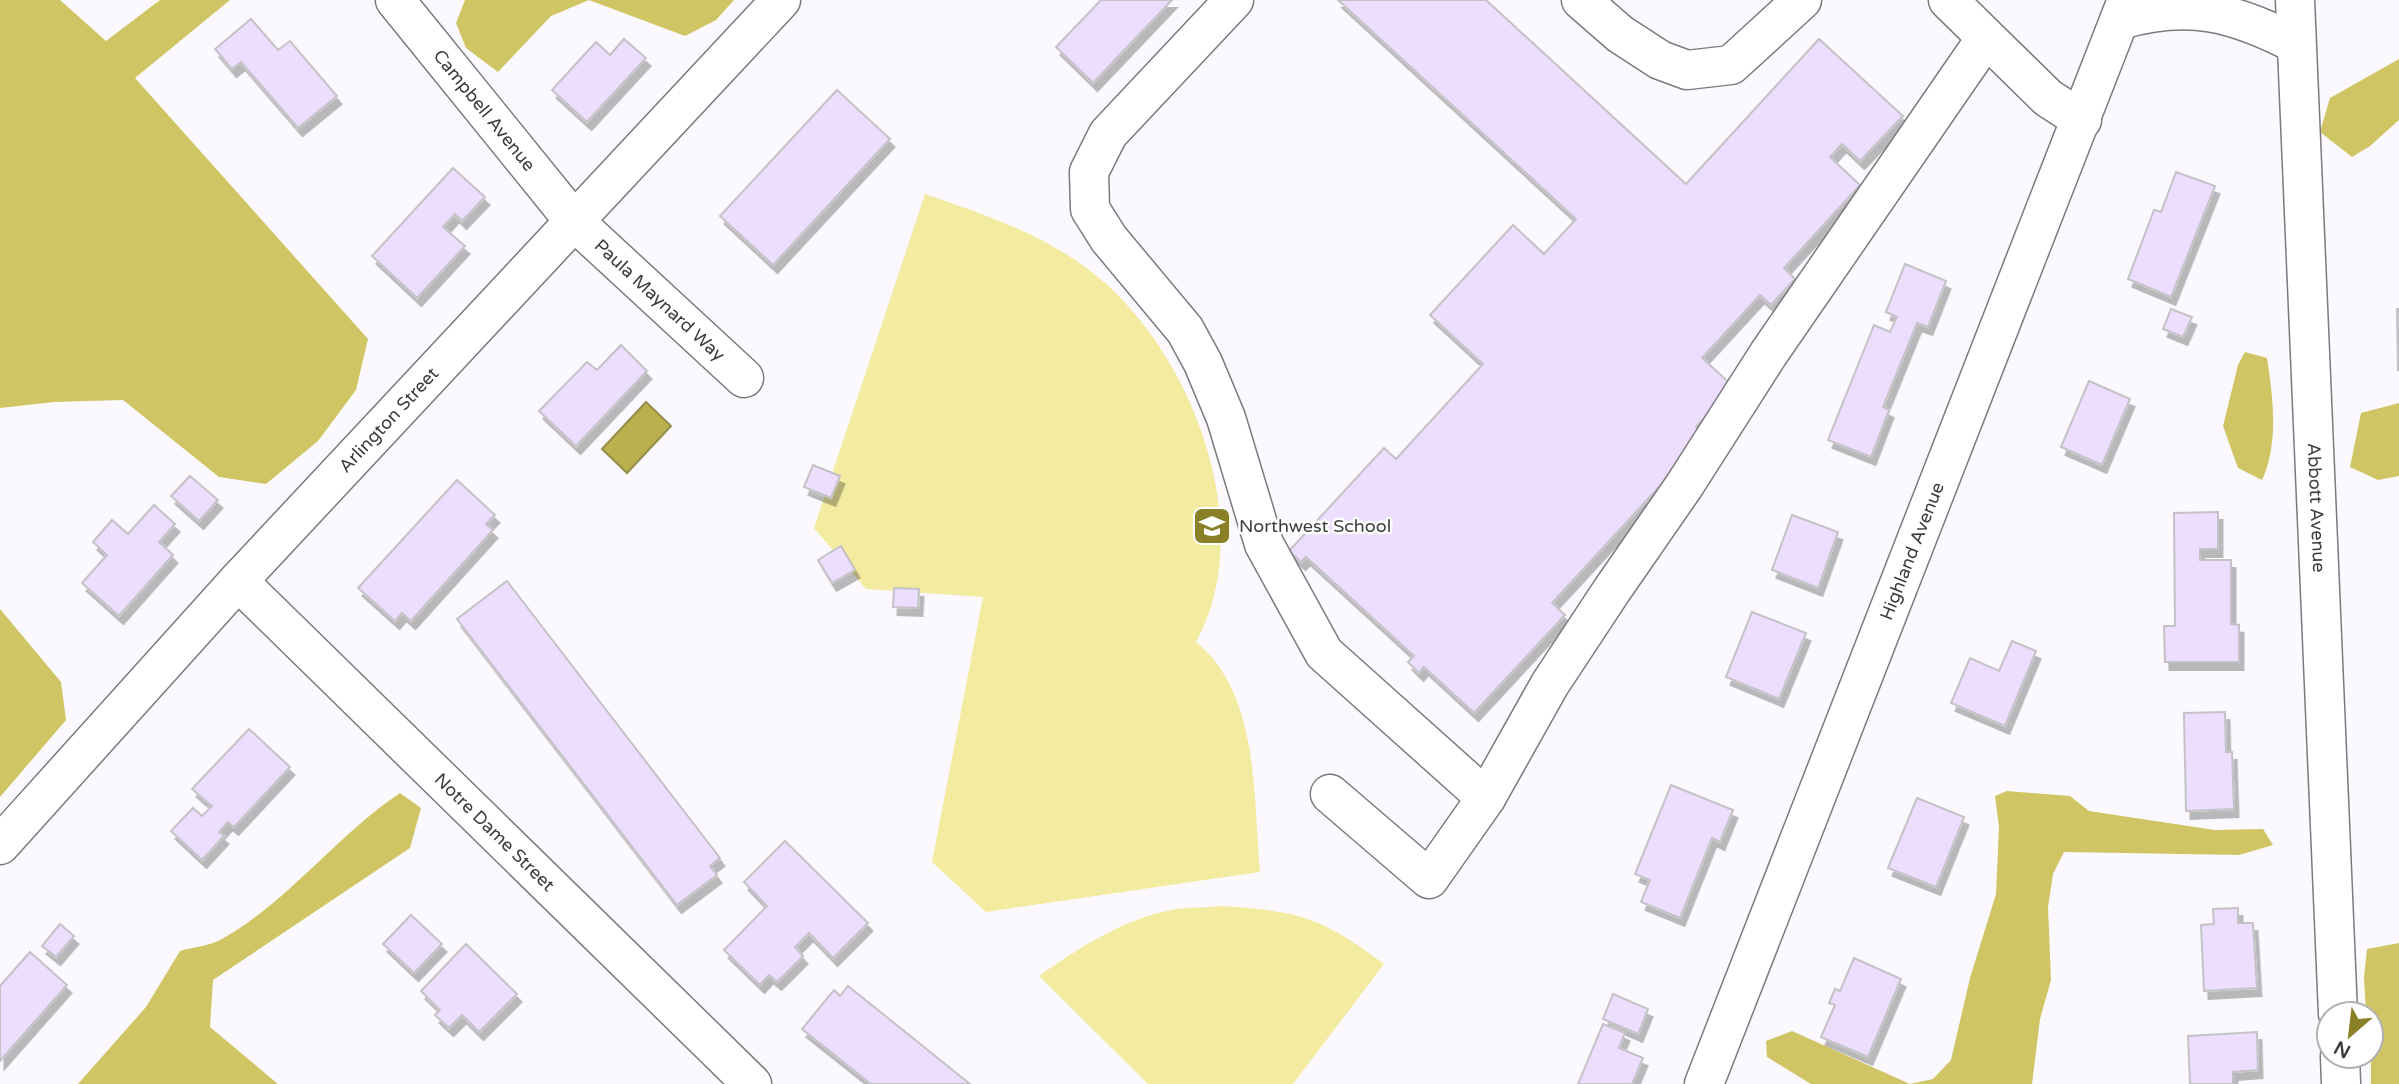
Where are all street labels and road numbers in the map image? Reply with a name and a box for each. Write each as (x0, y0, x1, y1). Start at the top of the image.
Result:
street label: Campbell Avenue (429, 45, 540, 176)
street label: Paula Maynard Way (590, 234, 730, 366)
street label: Arlington Street (334, 362, 443, 477)
street label: Abbott Avenue (2303, 442, 2330, 573)
street label: Highland Avenue (1875, 479, 1949, 623)
street label: Notre Dame Street (430, 768, 559, 896)

